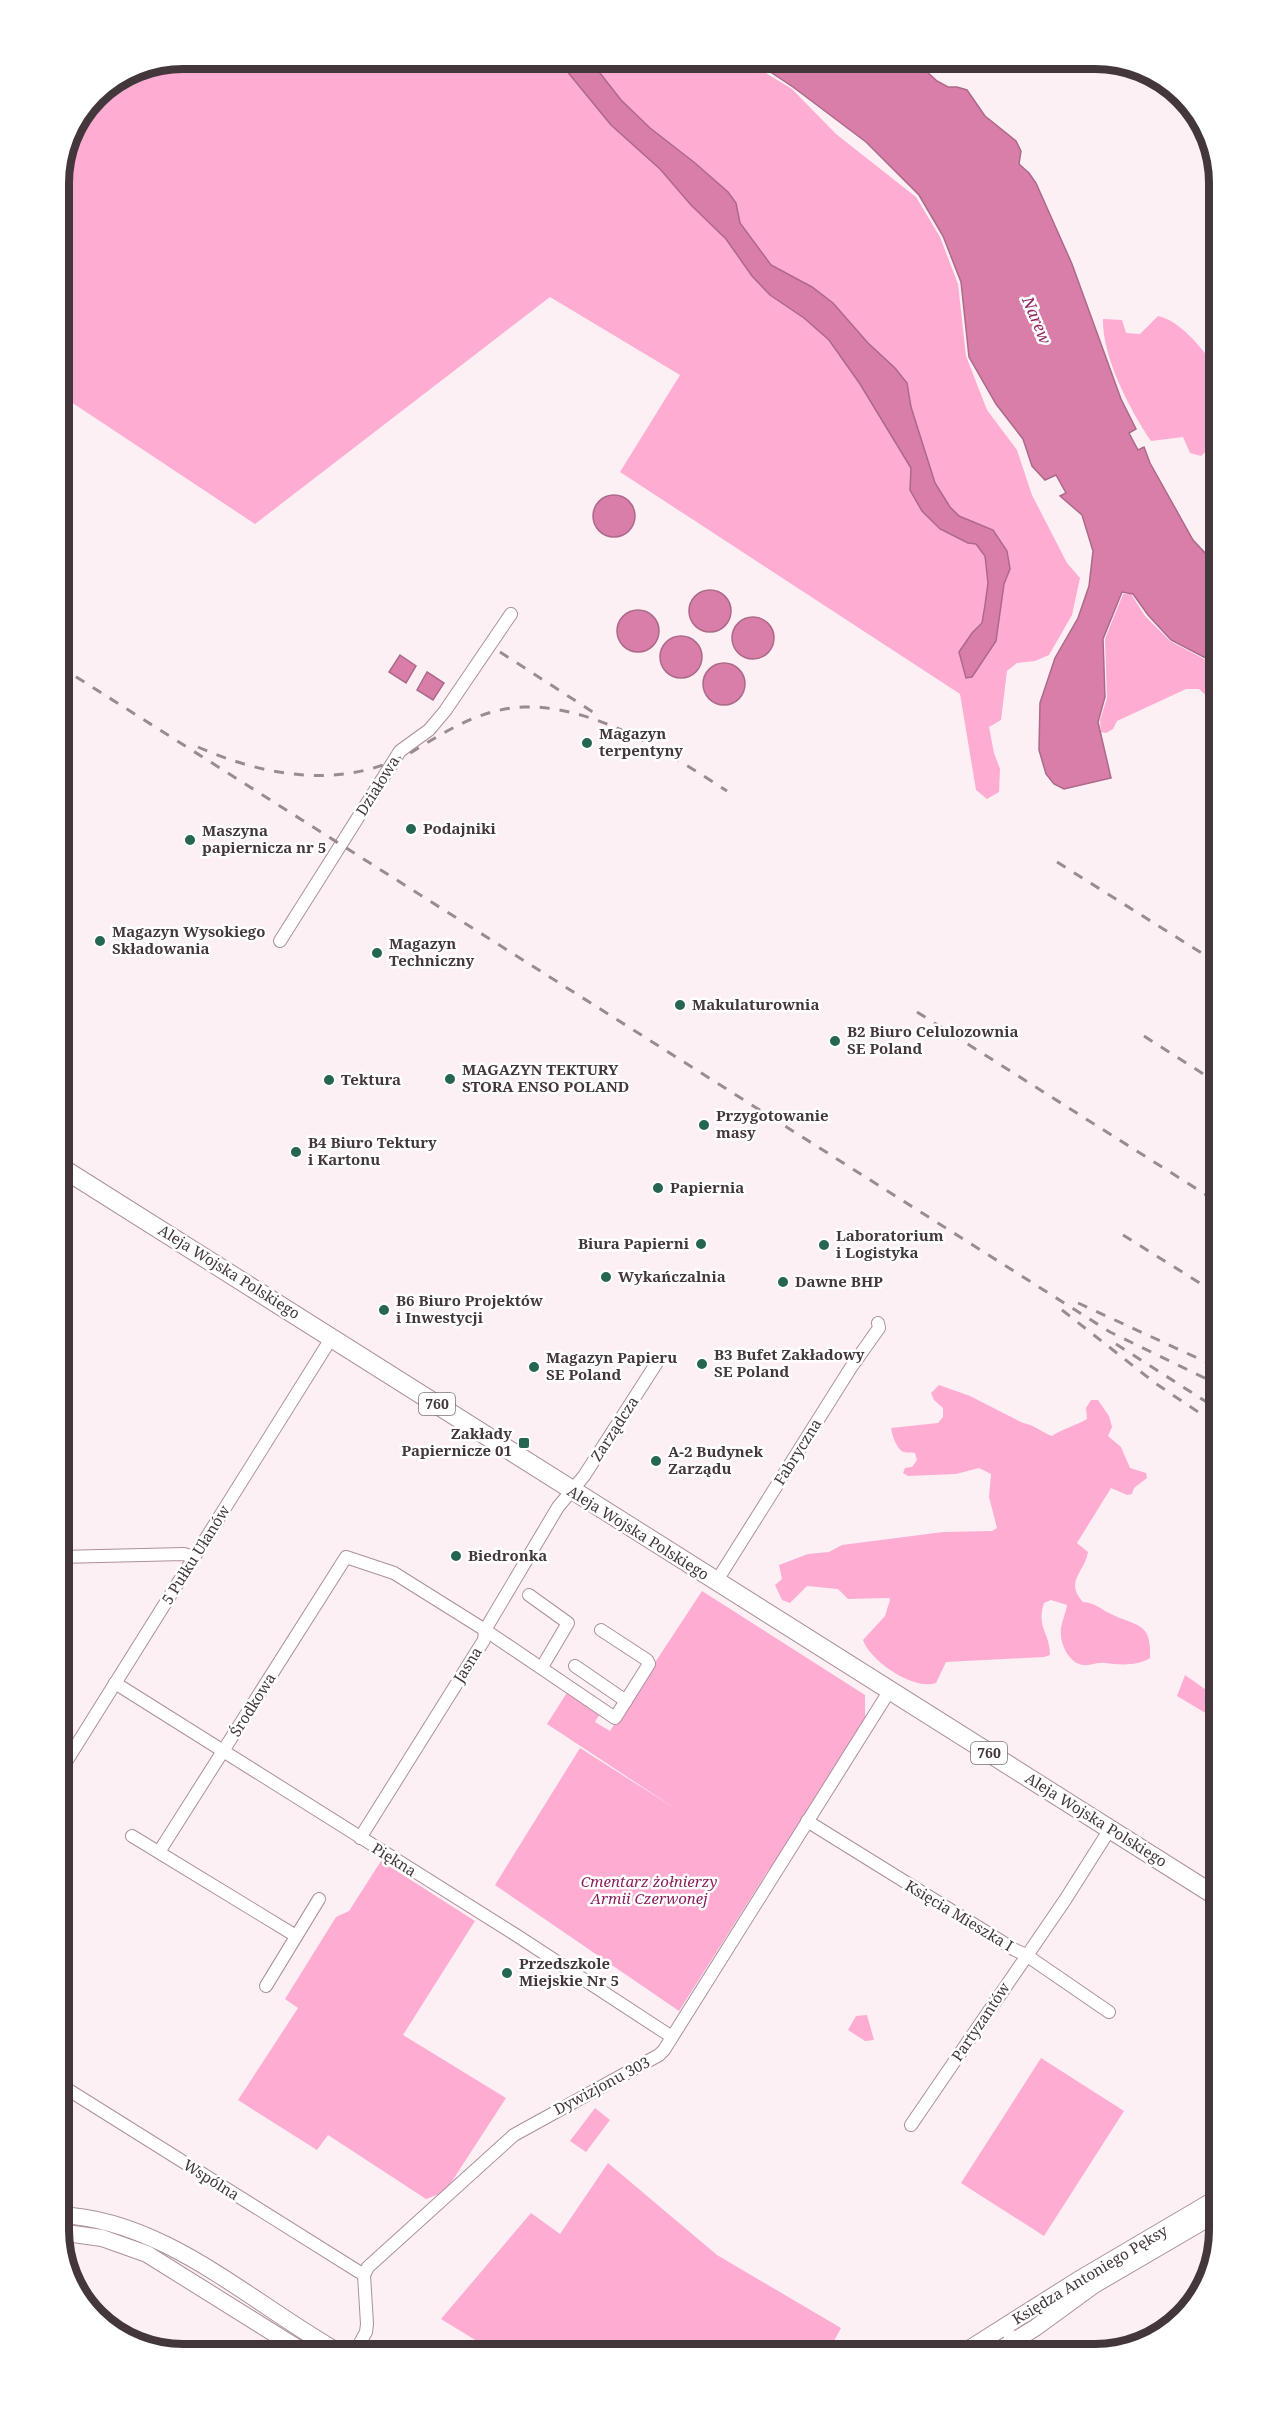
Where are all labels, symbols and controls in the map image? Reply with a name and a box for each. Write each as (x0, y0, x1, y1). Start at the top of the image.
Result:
water label: Narew (1017, 292, 1057, 347)
place label: Magazyn terpentyny (599, 723, 683, 760)
marker: Magazyn terpentyny (580, 736, 594, 750)
street label: Działowa (351, 752, 403, 819)
place label: Podajniki (423, 818, 497, 838)
place label: Maszyna papiernicza nr 5 (202, 820, 326, 857)
marker: Podajniki (404, 822, 418, 836)
marker: Maszyna papiernicza nr 5 (183, 833, 197, 847)
place label: Magazyn Wysokiego Składowania (112, 921, 265, 958)
place label: Magazyn Techniczny (389, 933, 475, 970)
marker: Magazyn Wysokiego Składowania (93, 934, 107, 948)
marker: Magazyn Techniczny (370, 946, 384, 960)
place label: Makulaturownia (692, 994, 819, 1014)
marker: Makulaturownia (673, 998, 687, 1012)
place label: B2 Biuro Celulozownia SE Poland (847, 1021, 1018, 1058)
marker: B2 Biuro Celulozownia SE Poland (828, 1034, 842, 1048)
place label: MAGAZYN TEKTURY STORA ENSO POLAND (462, 1059, 629, 1096)
place label: Tektura (341, 1069, 401, 1089)
marker: MAGAZYN TEKTURY STORA ENSO POLAND (443, 1072, 457, 1086)
marker: Tektura (322, 1073, 336, 1087)
place label: Przygotowanie masy (716, 1105, 829, 1142)
marker: Przygotowanie masy (697, 1118, 711, 1132)
place label: B4 Biuro Tektury i Kartonu (308, 1132, 437, 1169)
marker: B4 Biuro Tektury i Kartonu (289, 1145, 303, 1159)
place label: Papiernia (670, 1177, 744, 1197)
marker: Papiernia (651, 1181, 665, 1195)
street label: Aleja Wojska Polskiego (155, 1219, 304, 1323)
place label: Laboratorium i Logistyka (836, 1225, 944, 1262)
place label: Biura Papierni (578, 1233, 690, 1253)
marker: Biura Papierni (694, 1237, 708, 1251)
marker: Laboratorium i Logistyka (817, 1238, 831, 1252)
place label: Wykańczalnia (618, 1266, 726, 1286)
marker: Wykańczalnia (599, 1270, 613, 1284)
place label: Dawne BHP (795, 1271, 883, 1291)
marker: Dawne BHP (776, 1275, 790, 1289)
place label: B6 Biuro Projektów i Inwestycji (396, 1290, 543, 1327)
marker: B6 Biuro Projektów i Inwestycji (377, 1303, 391, 1317)
place label: B3 Bufet Zakładowy SE Poland (714, 1344, 865, 1381)
place label: Magazyn Papieru SE Poland (546, 1347, 677, 1384)
marker: B3 Bufet Zakładowy SE Poland (695, 1357, 709, 1371)
marker: Magazyn Papieru SE Poland (527, 1360, 541, 1374)
street label: Zarządcza (586, 1392, 642, 1465)
road number: 760 (419, 1393, 455, 1415)
street label: Fabryczna (769, 1415, 825, 1488)
place label: Zakłady Papiernicze 01 (401, 1423, 512, 1460)
marker: Zakłady Papiernicze 01 (517, 1436, 531, 1450)
place label: A-2 Budynek Zarządu (668, 1441, 763, 1478)
marker: A-2 Budynek Zarządu (649, 1454, 663, 1468)
street label: Aleja Wojska Polskiego (564, 1480, 713, 1584)
street label: 5 Pułku Ułanów (157, 1501, 234, 1608)
place label: Biedronka (468, 1545, 547, 1565)
marker: Biedronka (449, 1549, 463, 1563)
street label: Jasna (448, 1643, 486, 1687)
street label: Środkowa (225, 1669, 280, 1740)
road number: 760 (971, 1742, 1007, 1764)
street label: Aleja Wojska Polskiego (1022, 1767, 1171, 1871)
street label: Piękna (369, 1838, 421, 1881)
park label: Cmentarz żołnierzy Armii Czerwonej (581, 1871, 717, 1908)
street label: Księcia Mieszka I (902, 1875, 1017, 1955)
place label: Przedszkole Miejskie Nr 5 (519, 1953, 619, 1990)
marker: Przedszkole Miejskie Nr 5 (500, 1966, 514, 1980)
street label: Partyzantów (946, 1978, 1014, 2065)
street label: Dywizjonu 303 (550, 2051, 653, 2119)
street label: Wspólna (180, 2154, 243, 2204)
street label: Księdza Antoniego Pęksy (1008, 2220, 1171, 2328)

